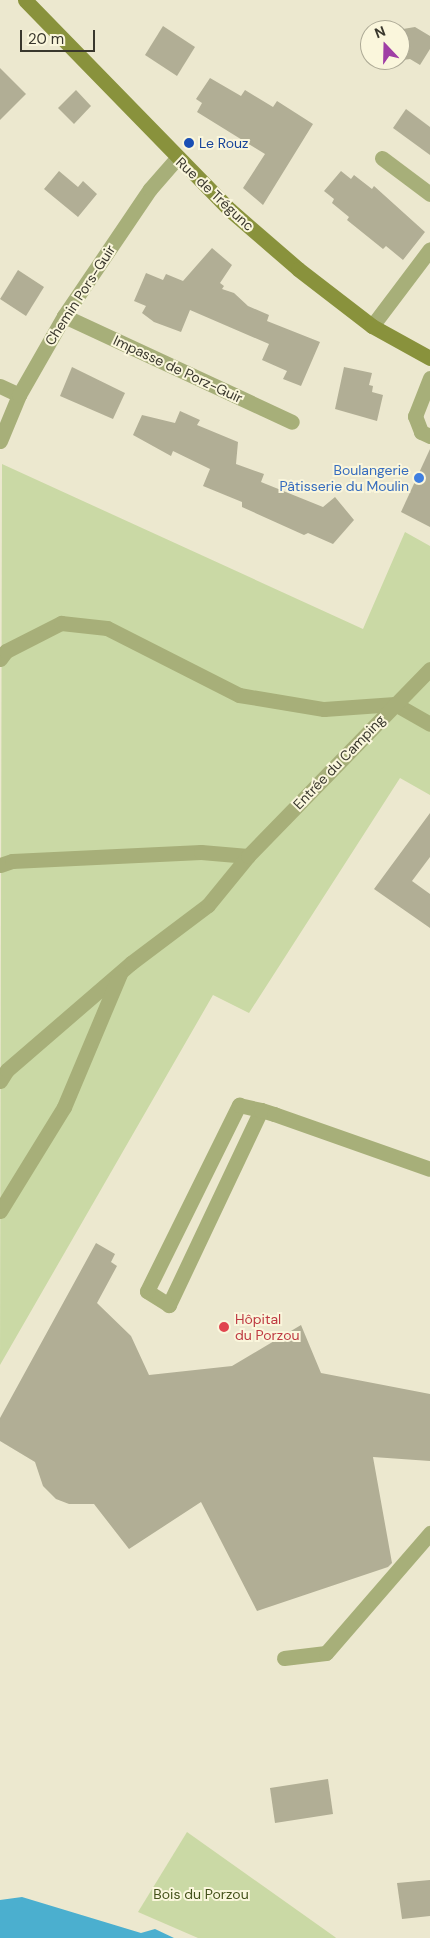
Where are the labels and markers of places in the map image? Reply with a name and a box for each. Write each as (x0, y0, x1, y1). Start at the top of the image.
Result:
place label: Le Rouz (199, 135, 248, 151)
marker: Le Rouz (183, 137, 195, 149)
place label: Boulangerie Pâtisserie du Moulin (280, 462, 409, 494)
marker: Boulangerie Pâtisserie du Moulin (413, 472, 425, 484)
place label: Hôpital du Porzou (235, 1311, 299, 1344)
marker: Hôpital du Porzou (217, 1320, 231, 1334)

